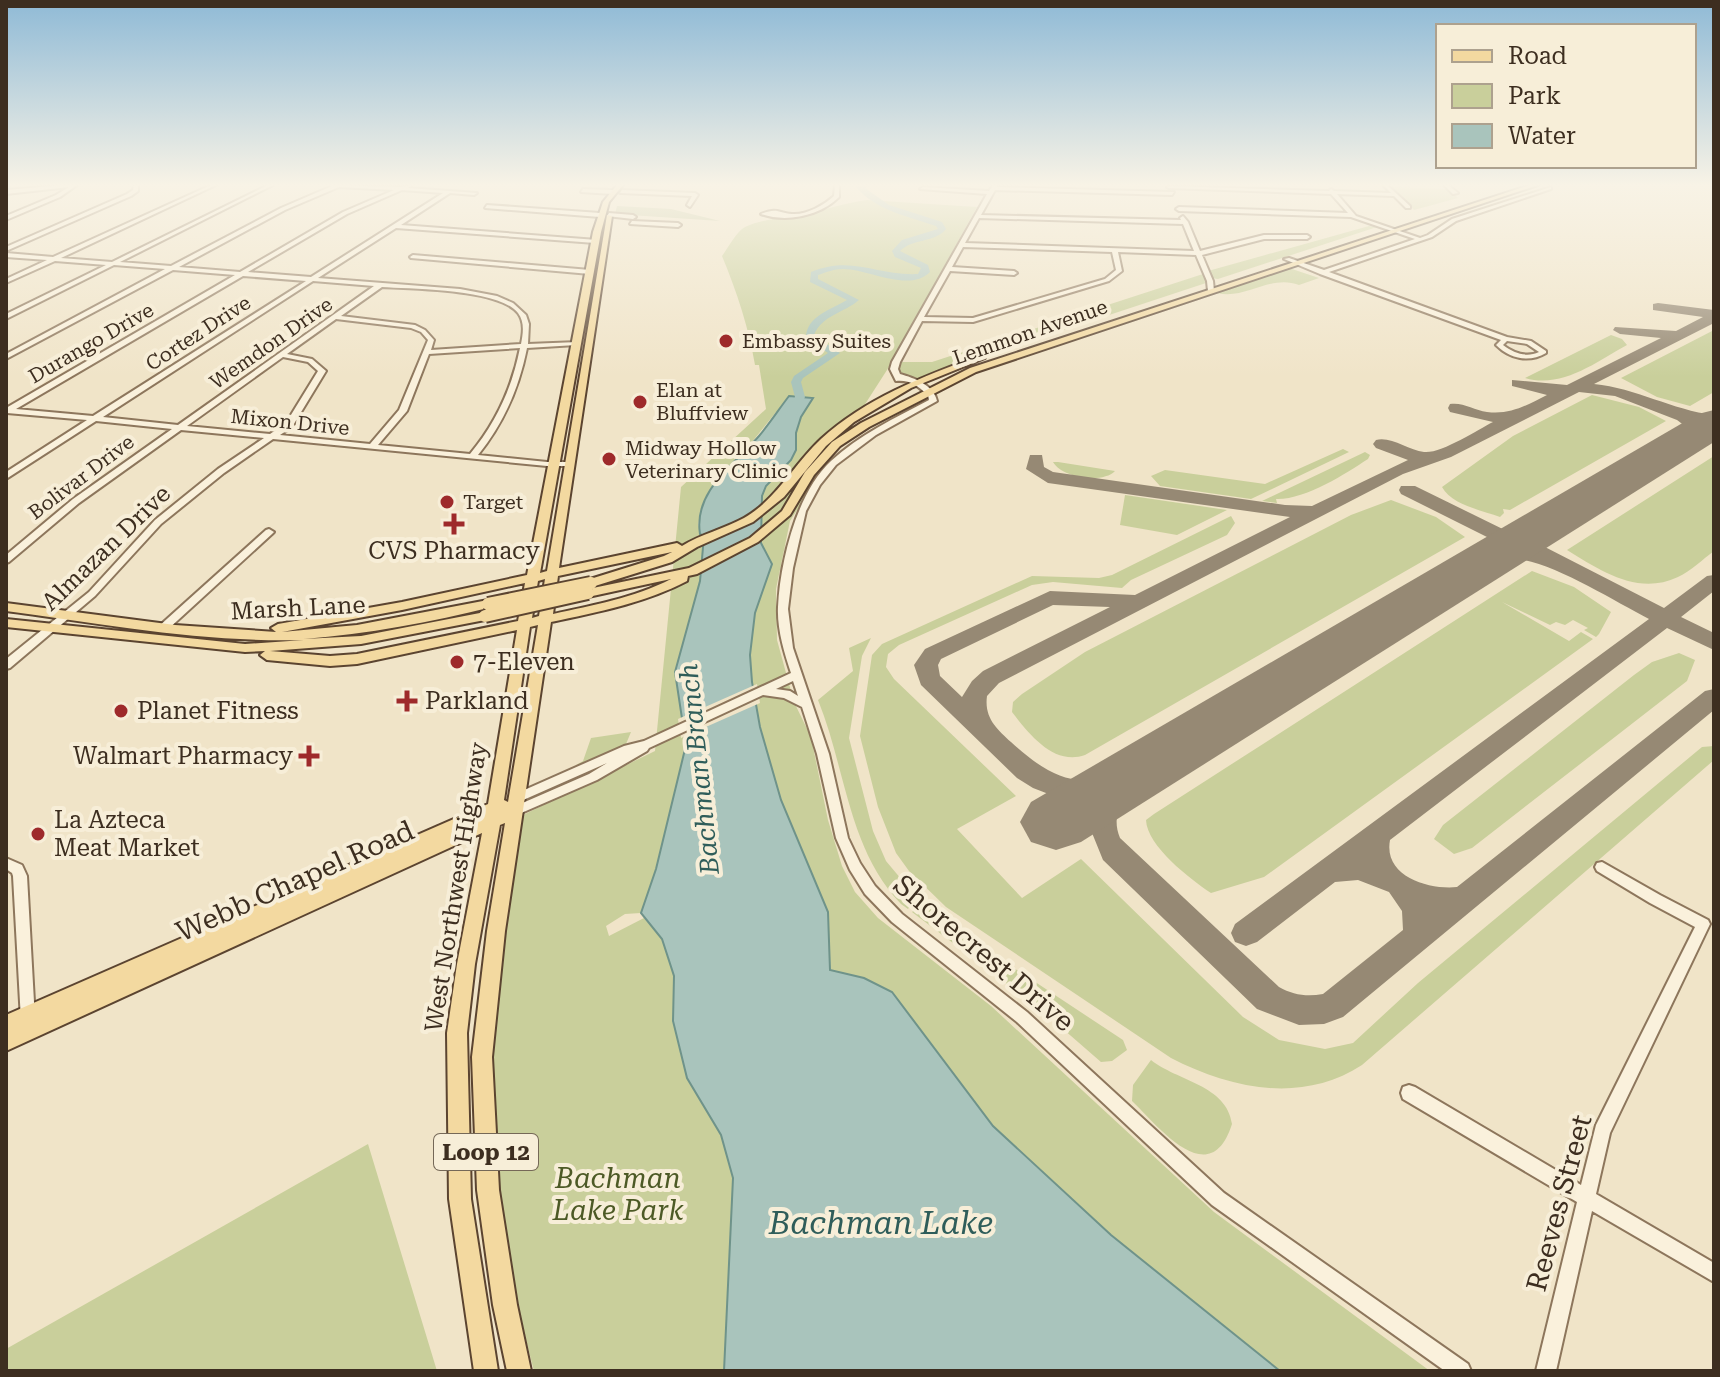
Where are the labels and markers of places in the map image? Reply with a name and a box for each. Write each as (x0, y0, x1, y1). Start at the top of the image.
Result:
place label: Embassy Suites (742, 329, 891, 353)
marker: Embassy Suites (717, 332, 735, 350)
place label: Elan at Bluffview (656, 378, 749, 425)
marker: Elan at Bluffview (631, 393, 649, 411)
place label: Midway Hollow Veterinary Clinic (625, 436, 788, 483)
marker: Midway Hollow Veterinary Clinic (600, 450, 618, 468)
place label: Target (463, 490, 524, 514)
marker: Target (438, 493, 456, 511)
marker: CVS Pharmacy (445, 515, 463, 533)
place label: CVS Pharmacy (368, 537, 540, 565)
place label: 7-Eleven (473, 648, 575, 676)
marker: 7-Eleven (448, 653, 466, 671)
place label: Parkland (425, 687, 529, 715)
marker: Parkland (396, 690, 418, 712)
place label: Planet Fitness (137, 697, 299, 725)
marker: Planet Fitness (112, 702, 130, 720)
place label: Walmart Pharmacy (73, 742, 294, 770)
marker: Walmart Pharmacy (300, 747, 318, 765)
place label: La Azteca Meat Market (54, 806, 200, 862)
marker: La Azteca Meat Market (29, 825, 47, 843)

